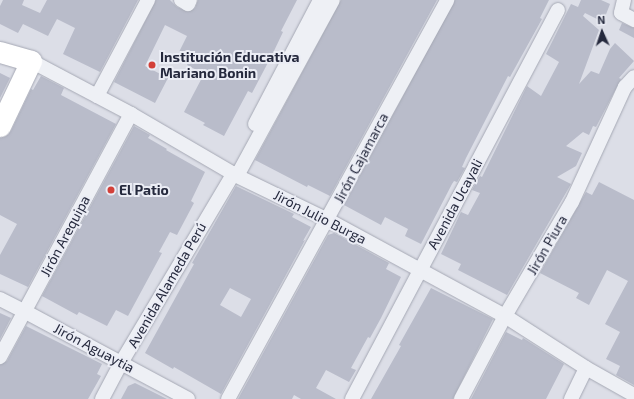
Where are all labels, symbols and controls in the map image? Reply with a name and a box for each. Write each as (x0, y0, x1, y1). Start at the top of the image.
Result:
north arrow (582, 12, 622, 52)
text: N (597, 13, 606, 26)
place label: Institución Educativa Mariano Bonin (160, 49, 300, 82)
marker: Institución Educativa Mariano Bonin (147, 60, 157, 70)
street label: Jirón Cajamarca (330, 110, 392, 206)
street label: Avenida Ucayali (424, 156, 486, 252)
place label: El Patio (119, 182, 169, 198)
marker: El Patio (106, 185, 116, 195)
street label: Jirón Julio Burga (271, 186, 369, 248)
street label: Jirón Arequipa (37, 192, 93, 280)
street label: Jirón Piura (523, 212, 571, 278)
street label: Avenida Alameda Perú (124, 219, 210, 351)
street label: Jirón Aguaytia (51, 320, 137, 376)

